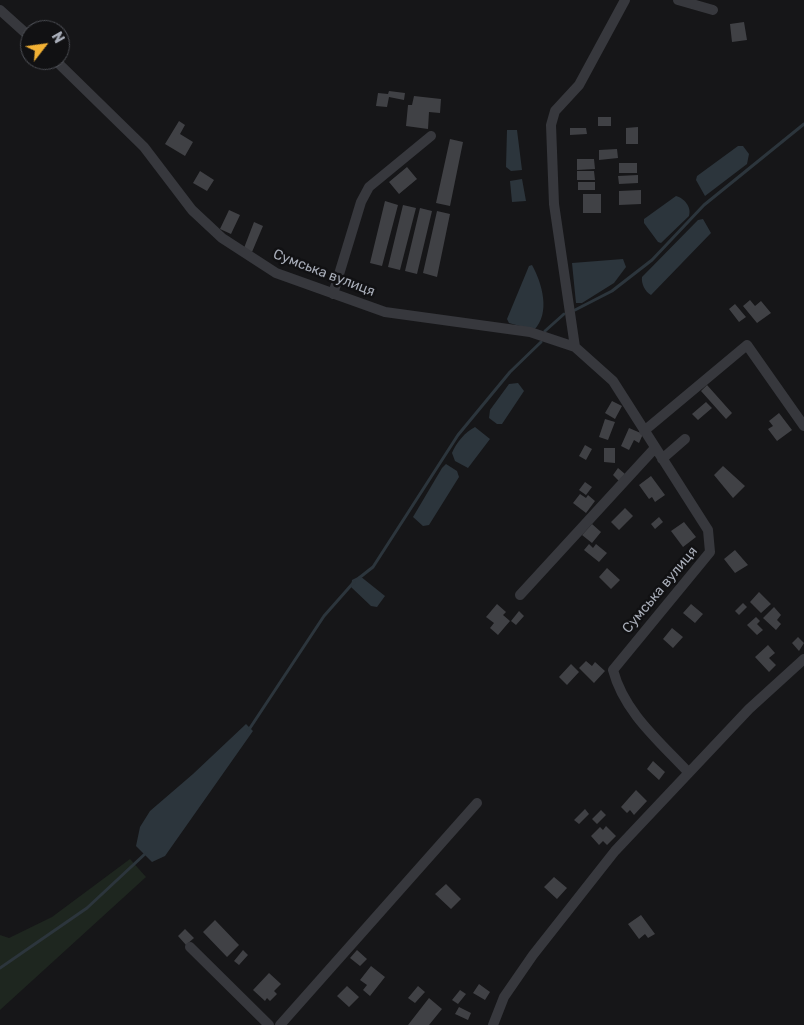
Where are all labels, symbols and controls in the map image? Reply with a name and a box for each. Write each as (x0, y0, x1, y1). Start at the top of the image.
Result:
north arrow (20, 20, 70, 70)
text: N (48, 29, 67, 46)
street label: Сумська вулиця (271, 246, 377, 300)
street label: Сумська вулиця (619, 543, 701, 637)

